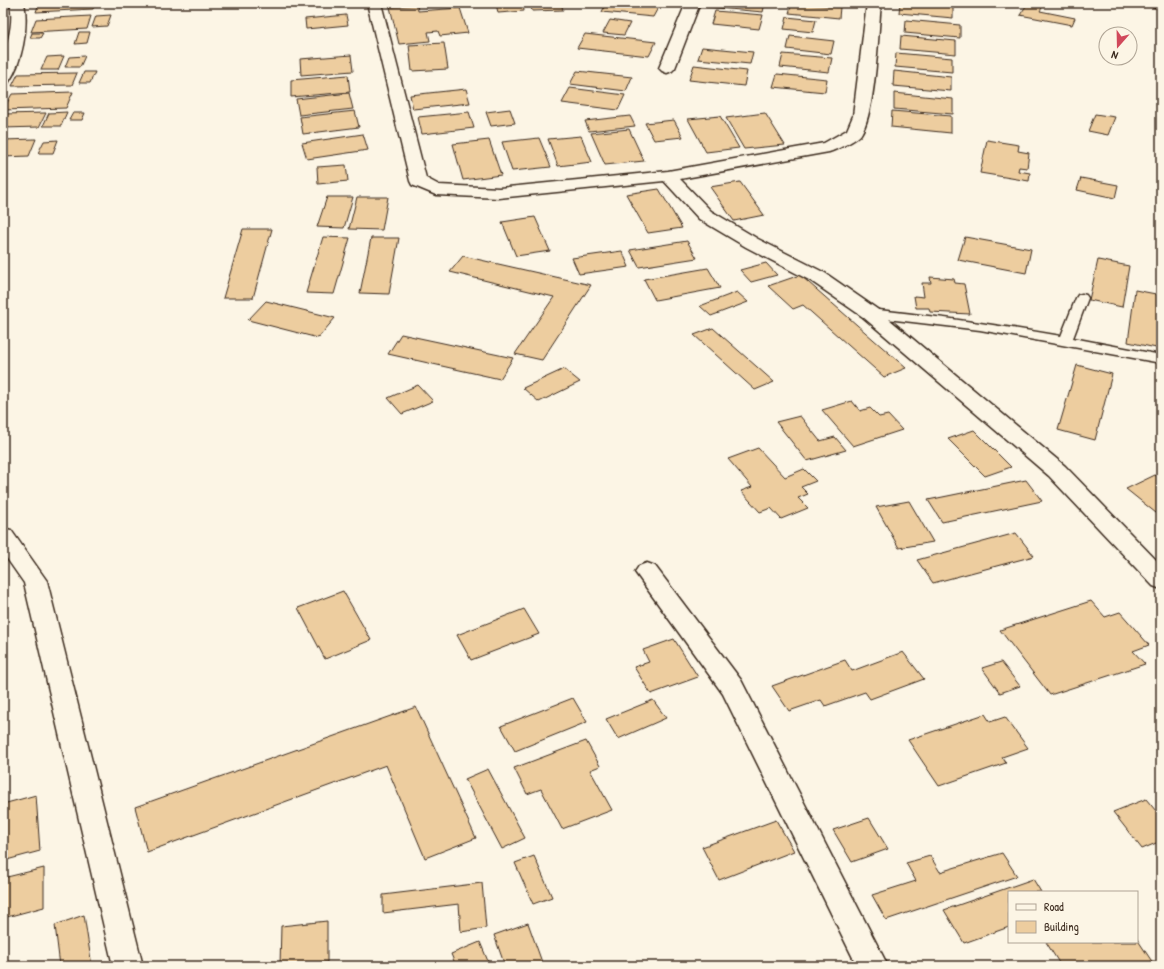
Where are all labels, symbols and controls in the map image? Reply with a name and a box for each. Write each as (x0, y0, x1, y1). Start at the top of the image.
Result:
north arrow (1098, 26, 1138, 66)
text: N (1109, 48, 1120, 63)
legend (1008, 891, 1138, 943)
text: Road (1044, 898, 1064, 915)
text: Building (1044, 918, 1079, 935)

